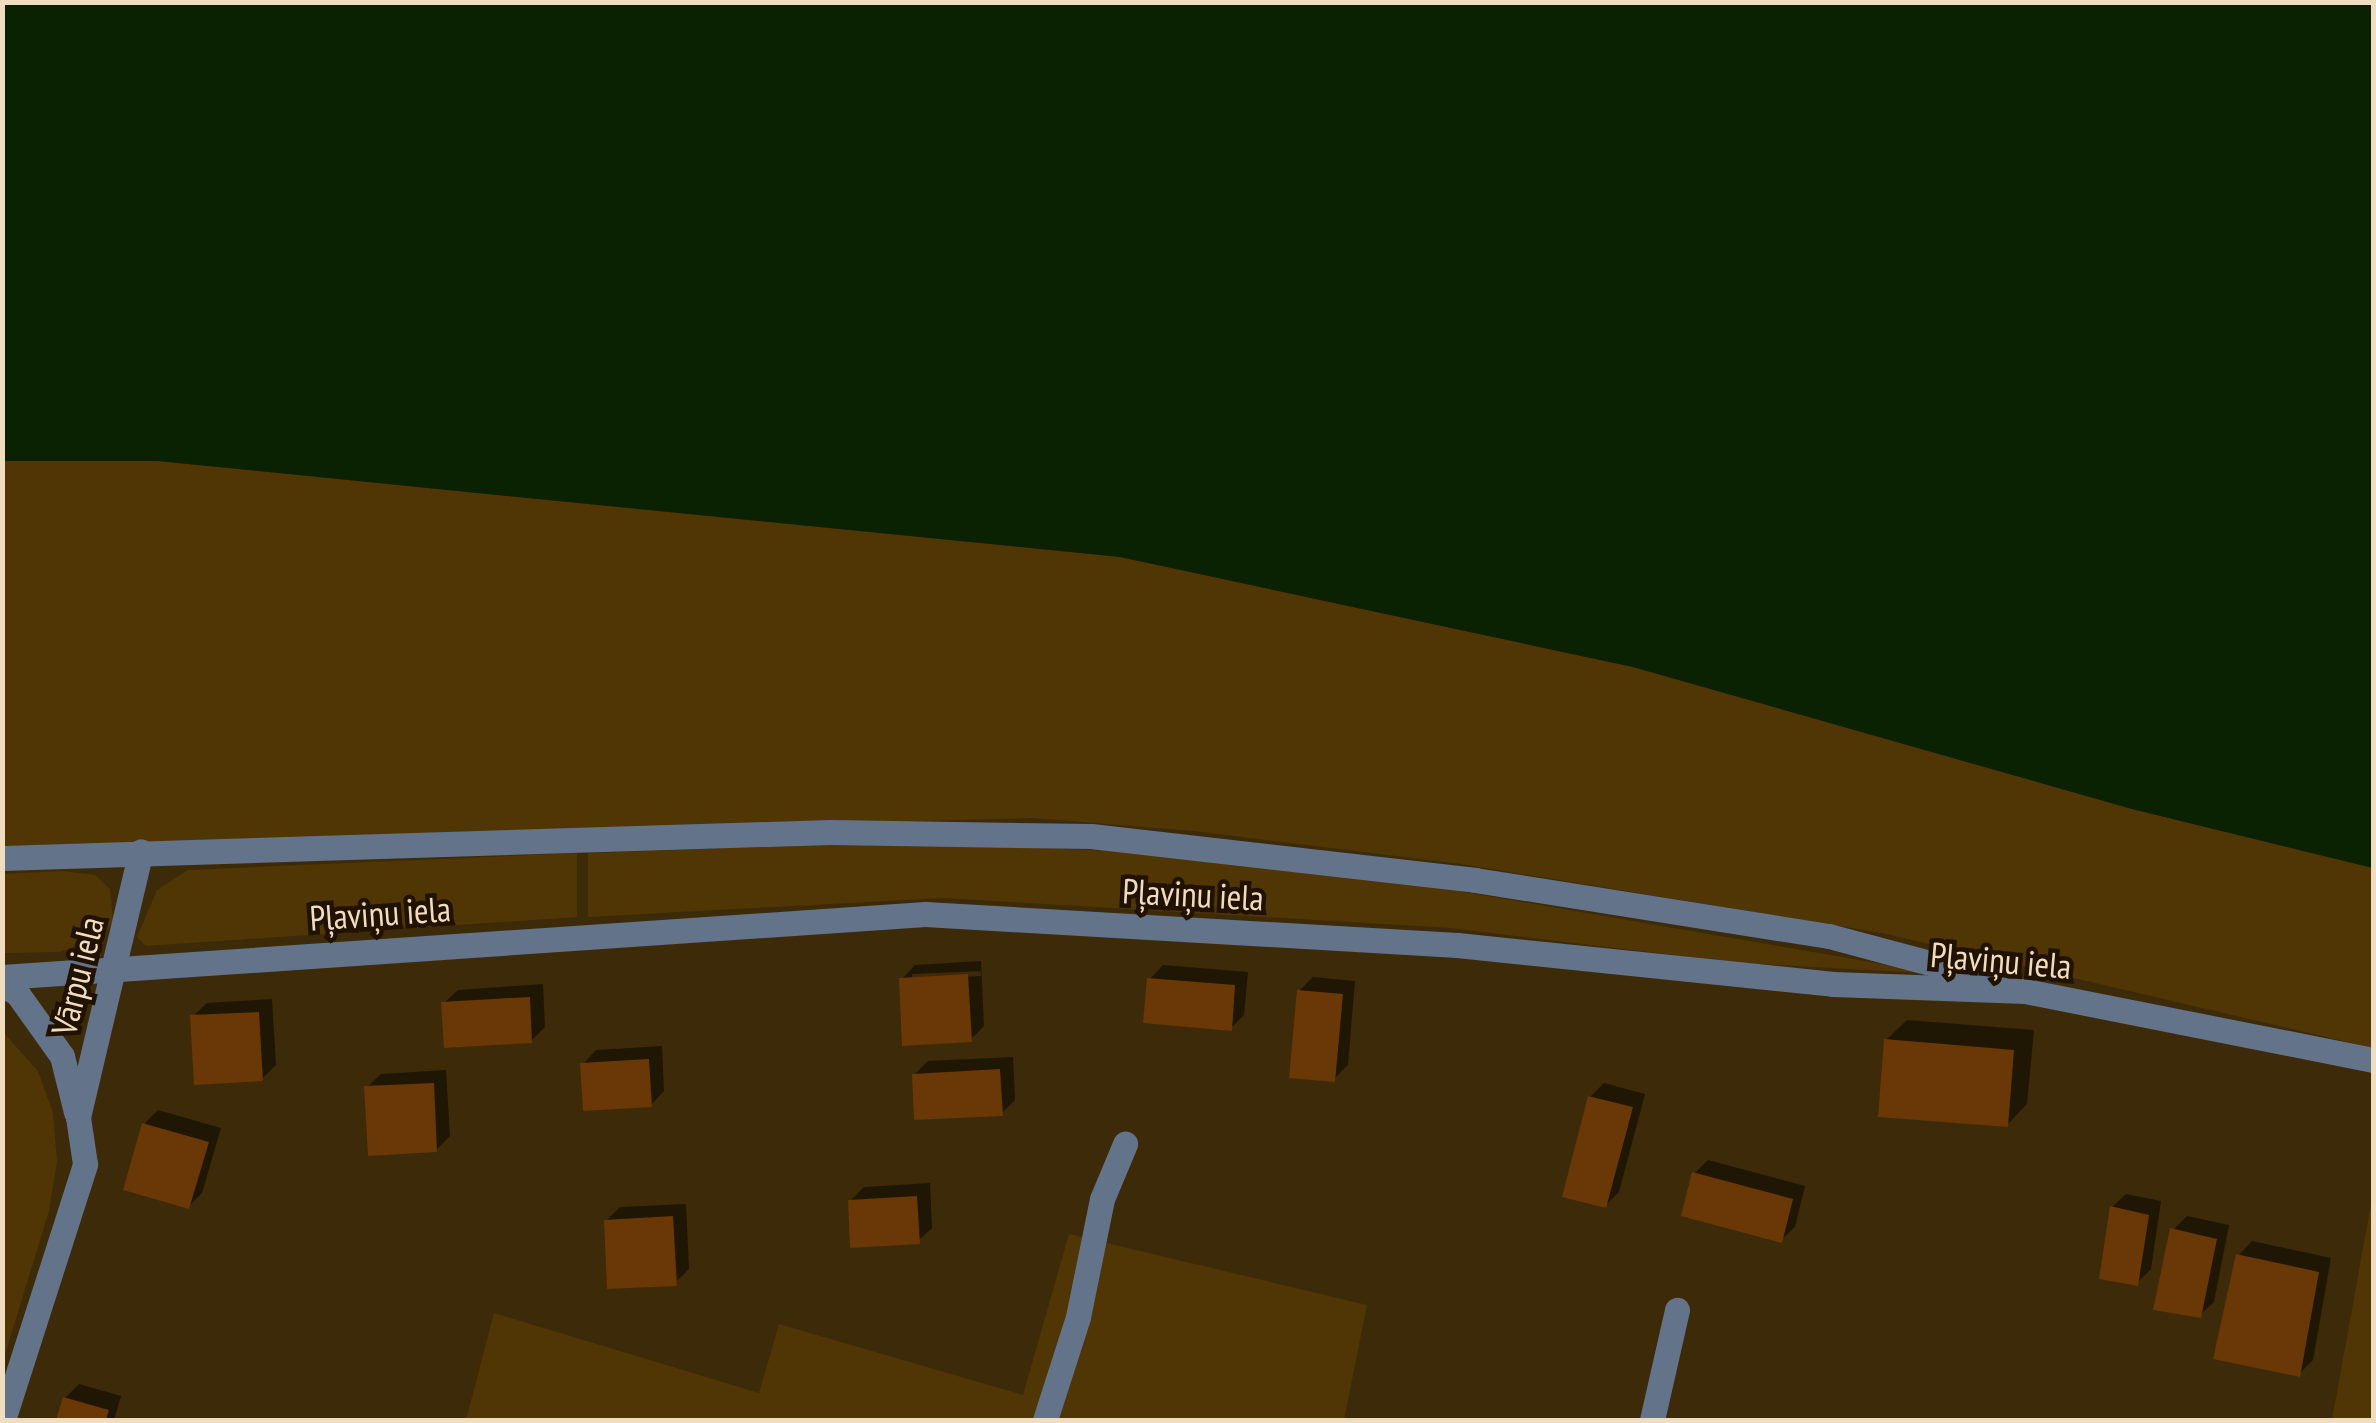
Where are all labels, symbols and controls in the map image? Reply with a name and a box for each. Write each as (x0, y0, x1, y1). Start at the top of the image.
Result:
street label: Pļaviņu iela (1121, 869, 1265, 919)
street label: Pļaviņu iela (308, 887, 452, 939)
street label: Vārpu iela (42, 912, 112, 1040)
street label: Pļaviņu iela (1929, 933, 2073, 987)

